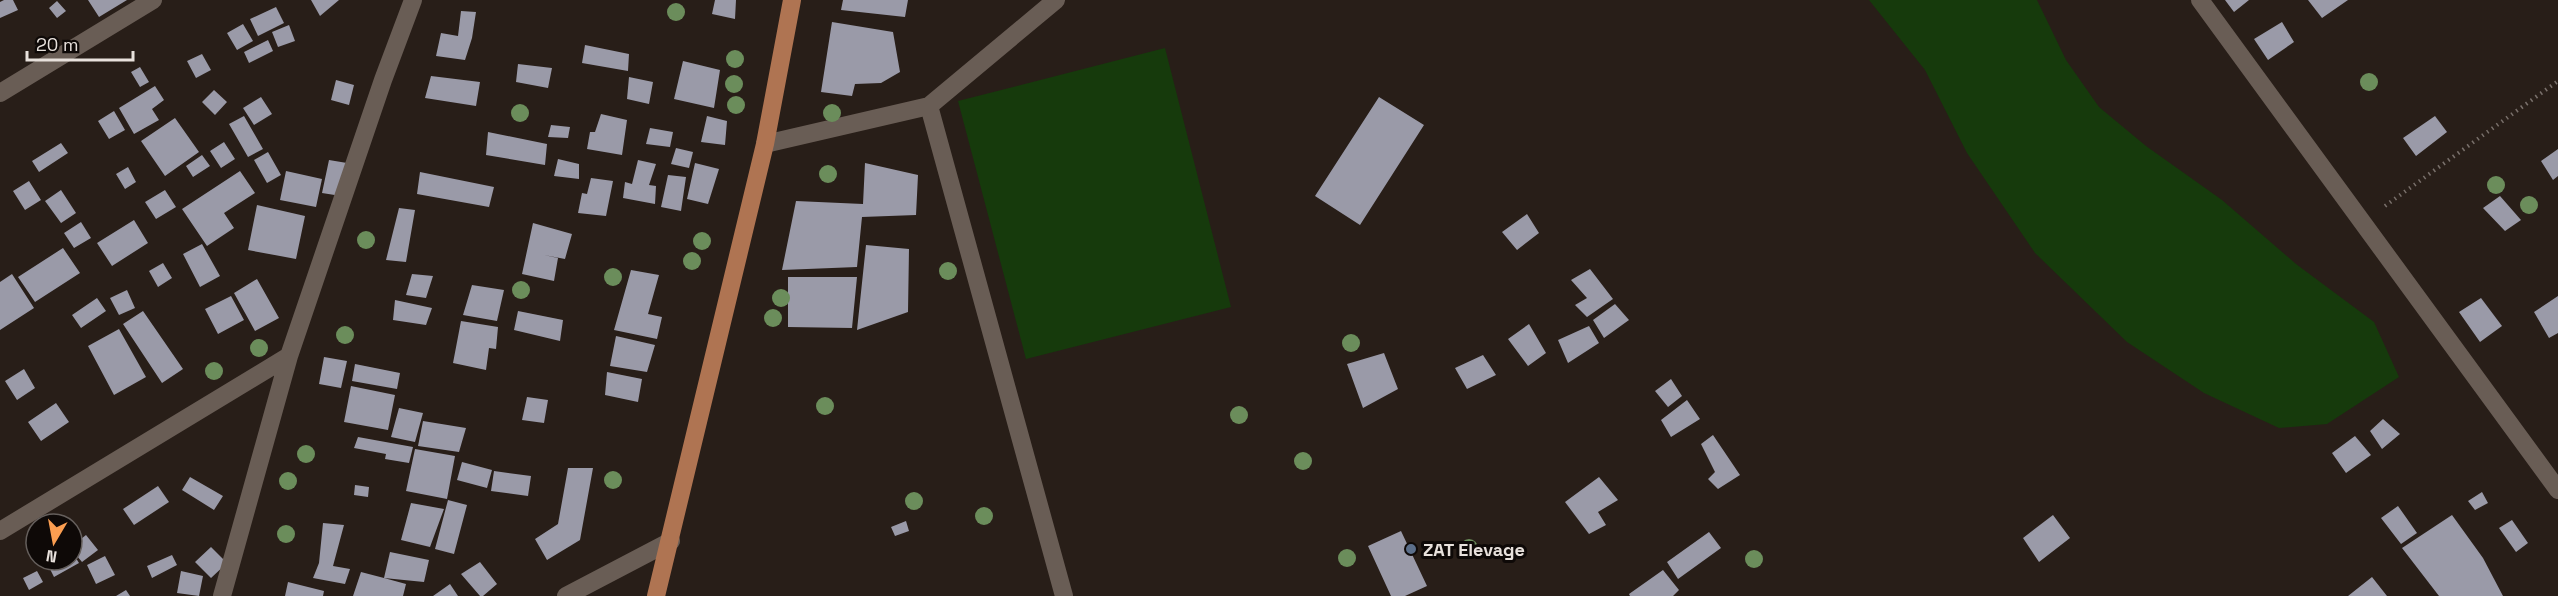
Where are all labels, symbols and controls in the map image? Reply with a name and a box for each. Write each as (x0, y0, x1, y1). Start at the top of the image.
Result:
scale bar (27, 24, 134, 62)
text: 20 m (36, 33, 79, 56)
north arrow (24, 512, 84, 572)
place label: ZAT Elevage (1423, 538, 1525, 561)
marker: ZAT Elevage (1404, 542, 1418, 556)
text: N (44, 545, 59, 568)

